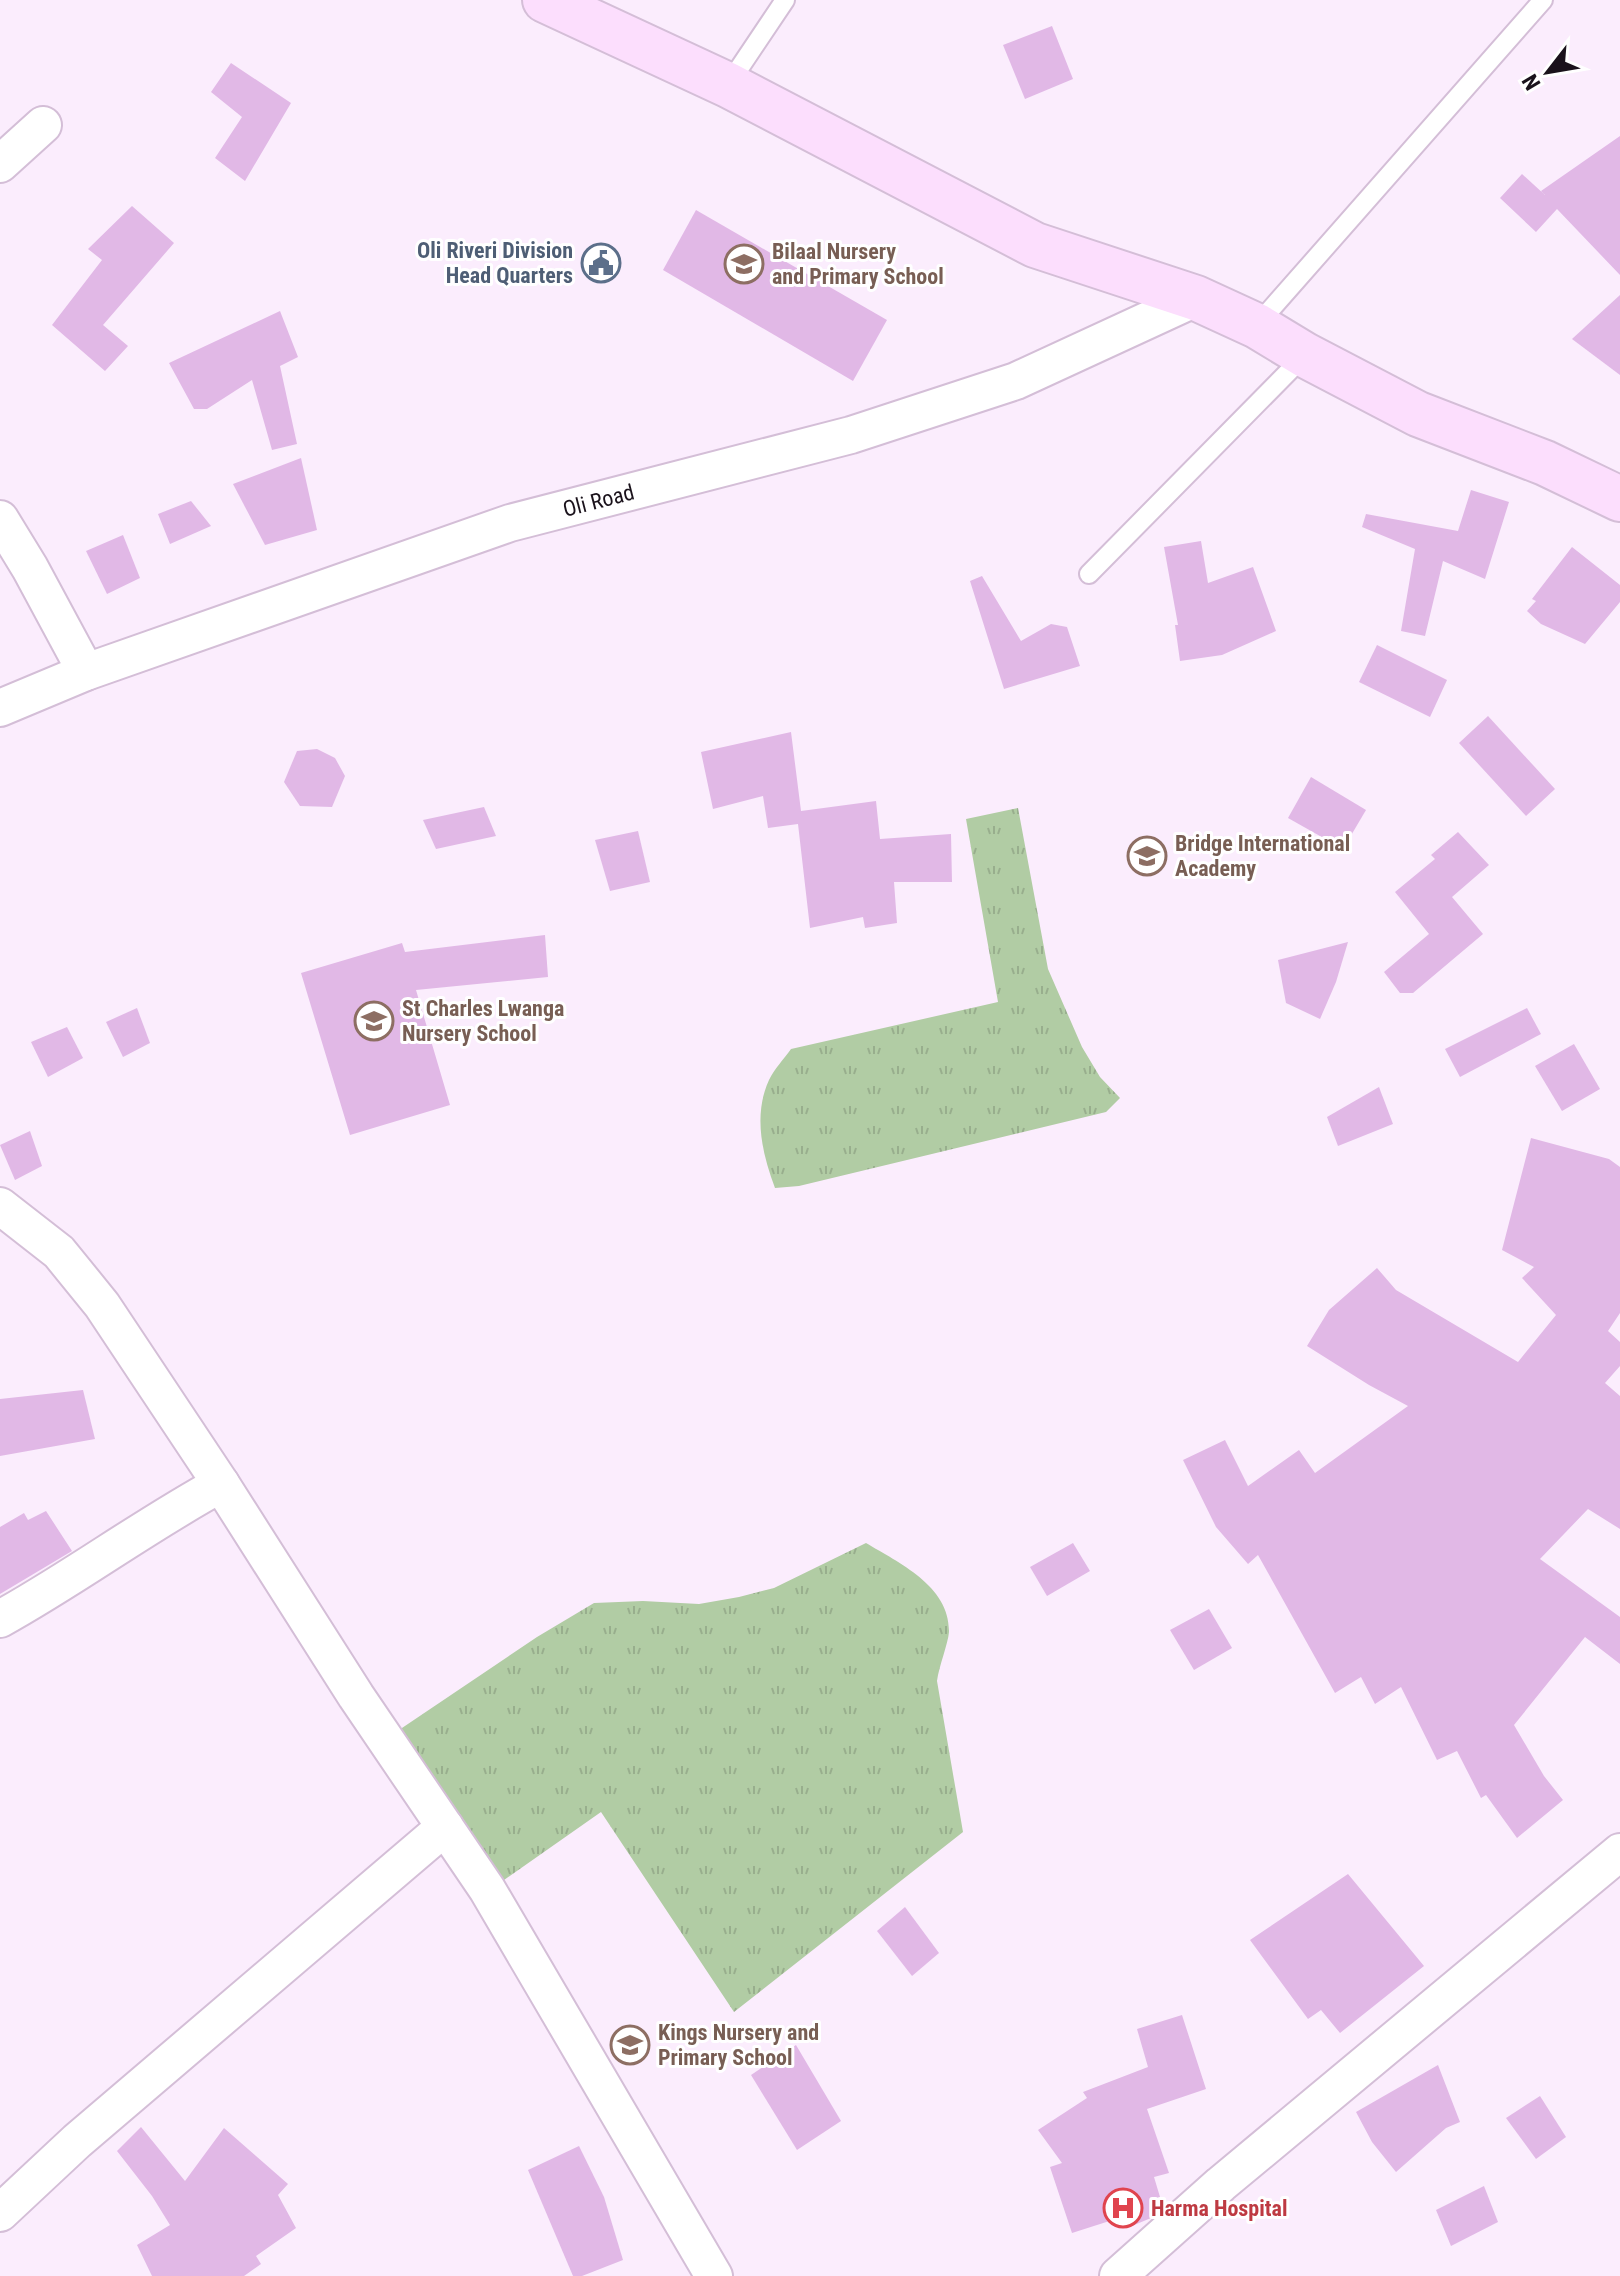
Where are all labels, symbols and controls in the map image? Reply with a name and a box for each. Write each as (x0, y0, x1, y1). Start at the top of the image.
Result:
north arrow (1508, 32, 1588, 112)
text: N (1517, 70, 1545, 94)
place label: Oli Riveri Division Head Quarters (417, 238, 573, 288)
place label: Bilaal Nursery and Primary School (772, 239, 944, 289)
public building icon: Oli Riveri Division Head Quarters (580, 242, 622, 284)
school or university icon: Bilaal Nursery and Primary School (723, 243, 765, 285)
street label: Oli Road (560, 479, 637, 521)
place label: Bridge International Academy (1175, 831, 1350, 881)
school or university icon: Bridge International Academy (1126, 835, 1168, 877)
place label: St Charles Lwanga Nursery School (402, 996, 564, 1046)
school or university icon: St Charles Lwanga Nursery School (353, 1000, 395, 1042)
place label: Kings Nursery and Primary School (658, 2020, 819, 2070)
school or university icon: Kings Nursery and Primary School (609, 2024, 651, 2066)
hospital icon: Harma Hospital (1102, 2187, 1144, 2229)
place label: Harma Hospital (1151, 2196, 1287, 2221)

